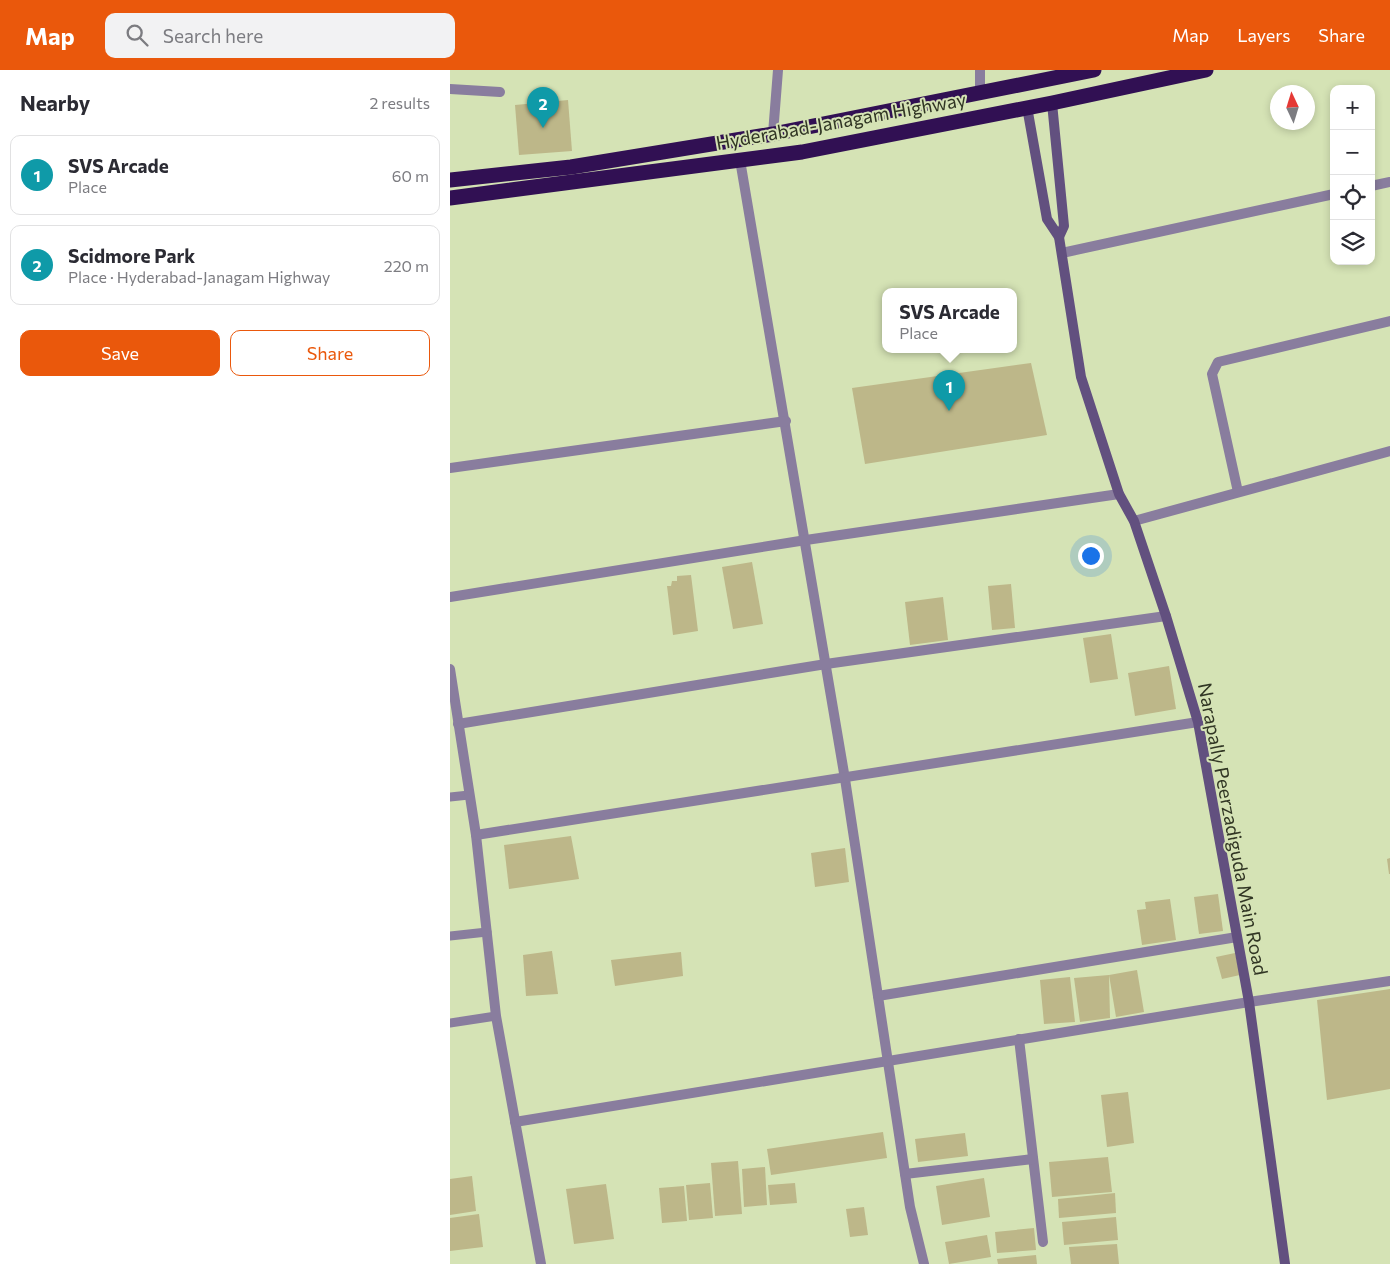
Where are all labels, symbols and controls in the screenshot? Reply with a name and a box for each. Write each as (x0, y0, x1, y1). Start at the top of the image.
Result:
search box (105, 13, 455, 58)
text: Map (25, 21, 75, 50)
icon: search (123, 21, 151, 49)
text: Search here (163, 24, 263, 47)
text: Map (1172, 24, 1209, 46)
text: Layers (1237, 24, 1290, 46)
text: Share (1318, 24, 1365, 46)
north arrow (1270, 85, 1315, 130)
map controls (1330, 85, 1375, 265)
button: + (1330, 85, 1375, 130)
pin: 2 (527, 87, 559, 128)
street label: Hyderabad-Janagam Highway (714, 87, 968, 154)
text: Nearby (20, 90, 90, 115)
text: 2 results (369, 93, 430, 112)
button: − (1330, 130, 1375, 175)
text: SVS Arcade (68, 154, 169, 177)
text: 1 (33, 166, 41, 185)
text: 60 m (392, 166, 429, 185)
button: locate (1330, 175, 1375, 220)
text: Place (68, 177, 107, 196)
button: layers (1330, 220, 1375, 265)
text: Scidmore Park (68, 244, 195, 267)
text: 2 (32, 256, 42, 275)
text: 220 m (384, 256, 429, 275)
text: Place · Hyderabad-Janagam Highway (68, 267, 330, 286)
popup (882, 288, 1017, 353)
text: SVS Arcade (899, 300, 1000, 323)
text: Place (899, 323, 938, 342)
button: Save (20, 330, 220, 376)
button: Share (230, 330, 430, 376)
pin: 1 (933, 370, 965, 411)
your location (1078, 543, 1104, 569)
street label: Narapally Peerzadiguda Main Road (1194, 681, 1273, 977)

